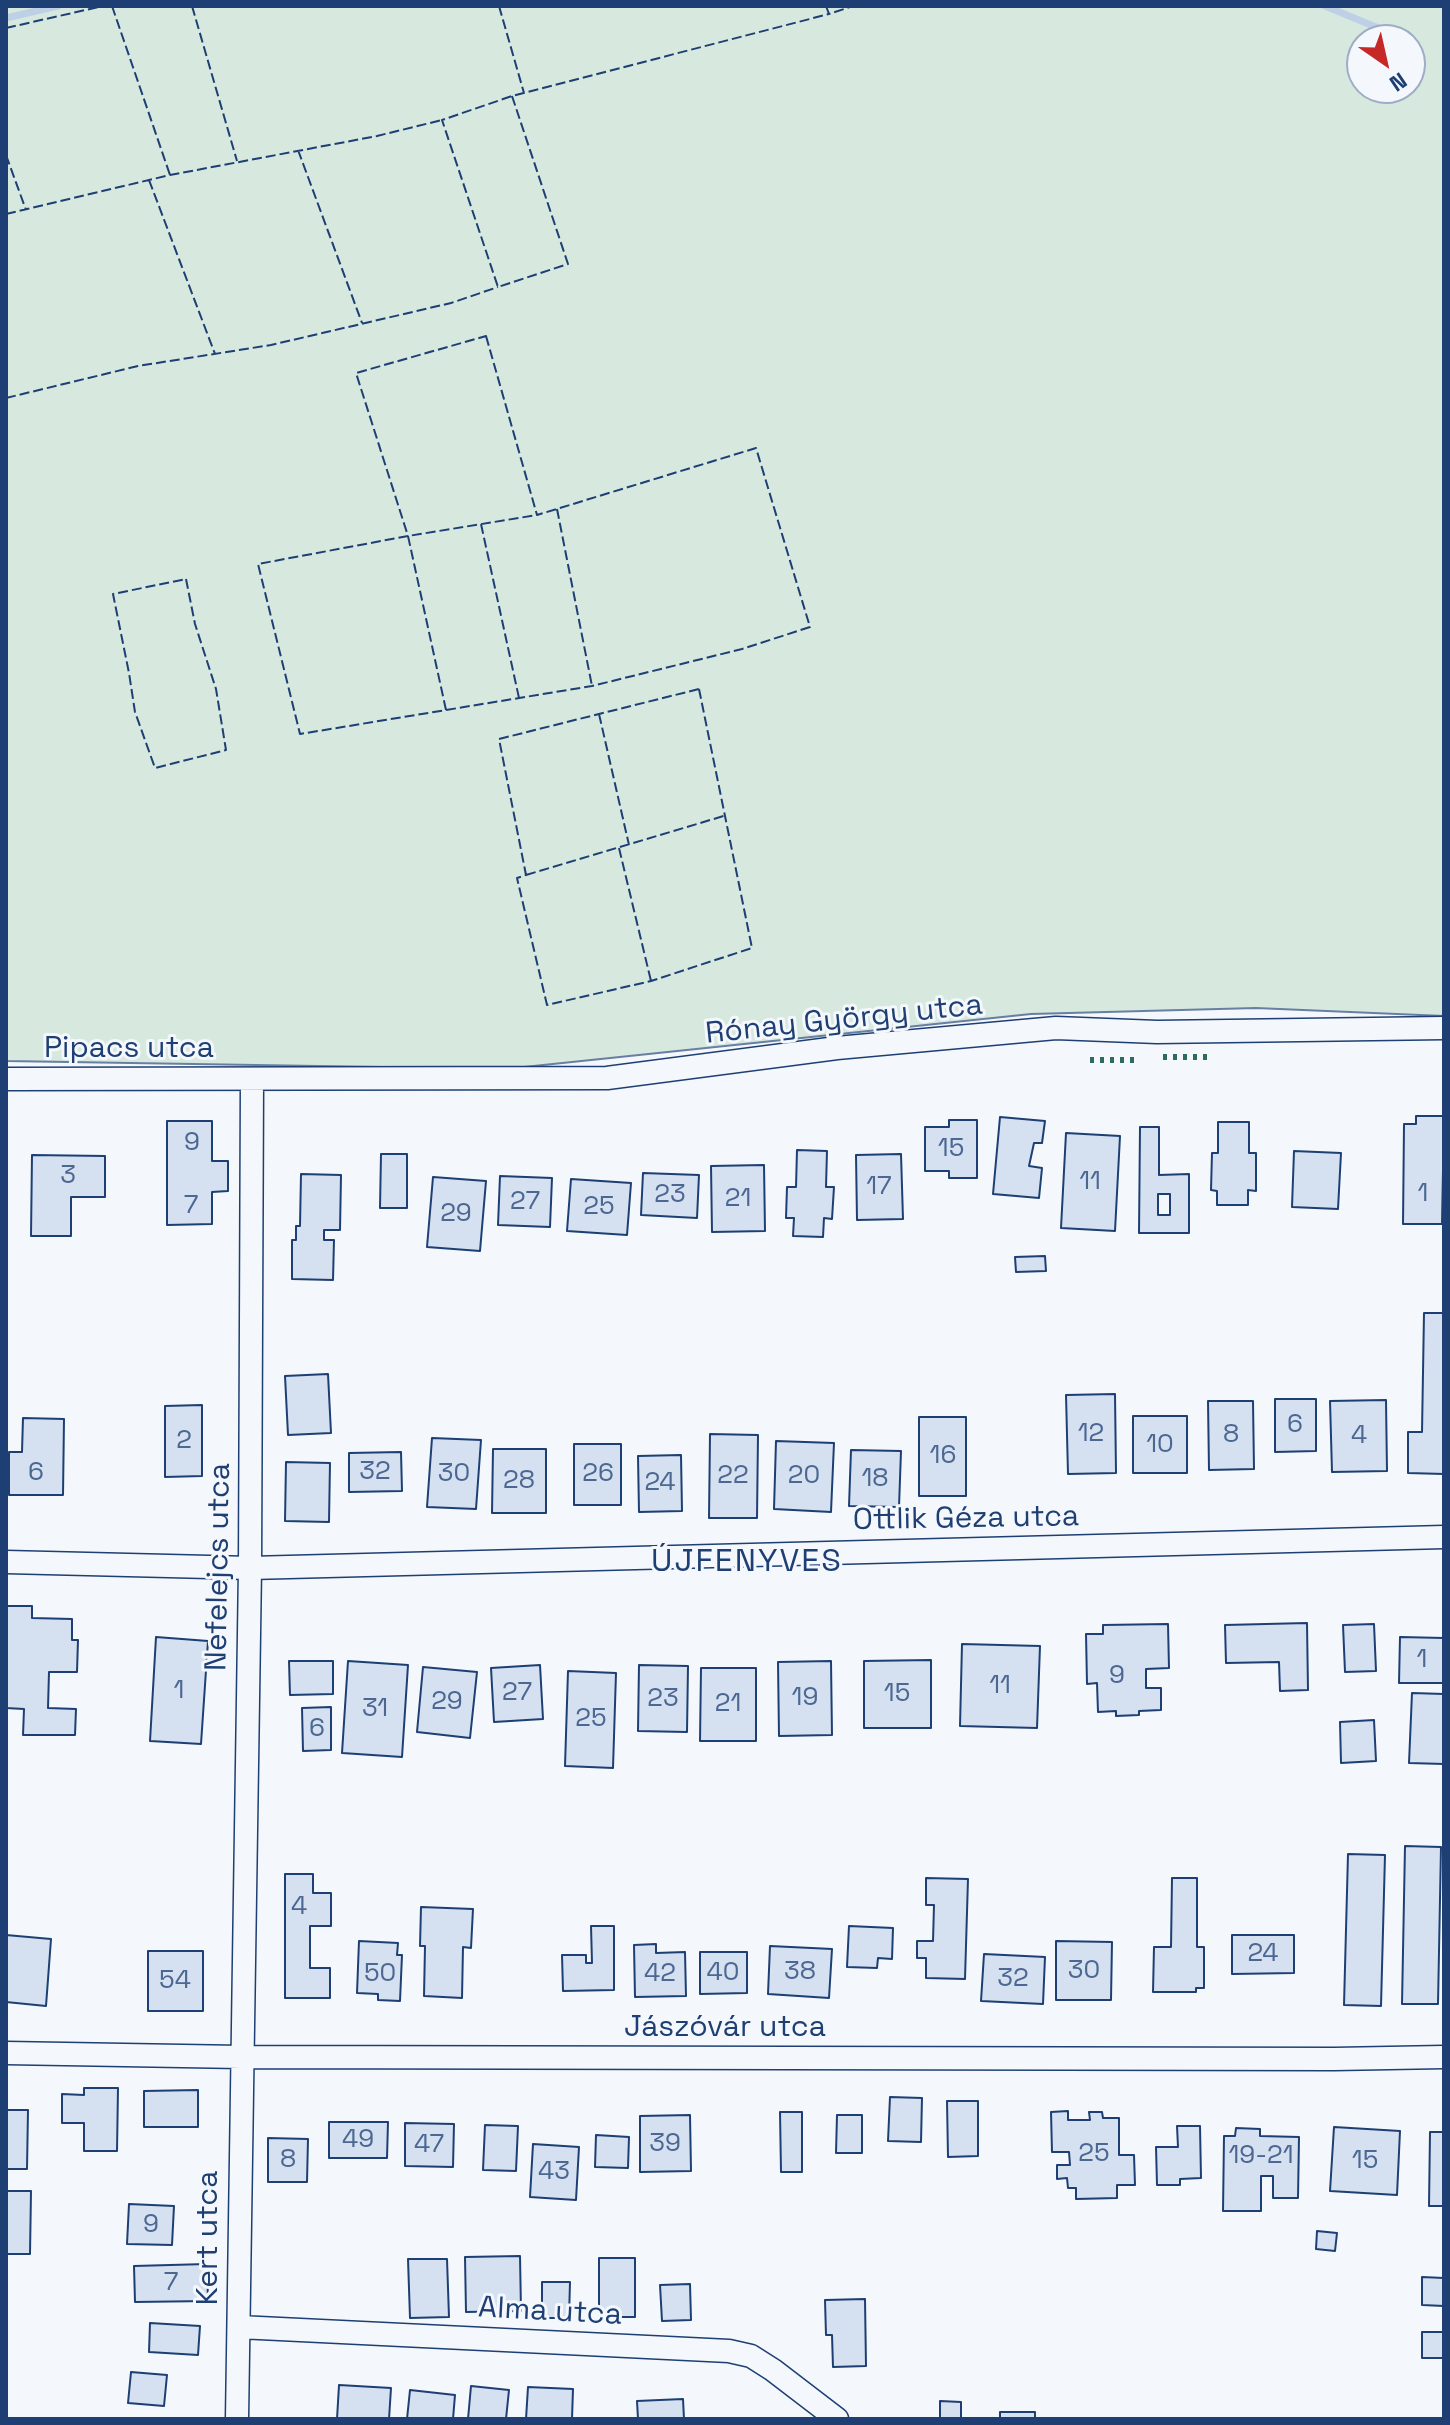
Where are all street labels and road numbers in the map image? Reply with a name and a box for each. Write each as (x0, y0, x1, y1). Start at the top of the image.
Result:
street label: Rónay György utca (704, 988, 984, 1052)
street label: Pipacs utca (44, 1031, 214, 1067)
street label: Nefelejcs utca (199, 1463, 239, 1671)
street label: Ottlik Géza utca (852, 1499, 1080, 1539)
street label: Jászóvár utca (624, 2010, 826, 2046)
street label: Kert utca (191, 2170, 227, 2306)
street label: Alma utca (477, 2290, 623, 2334)

